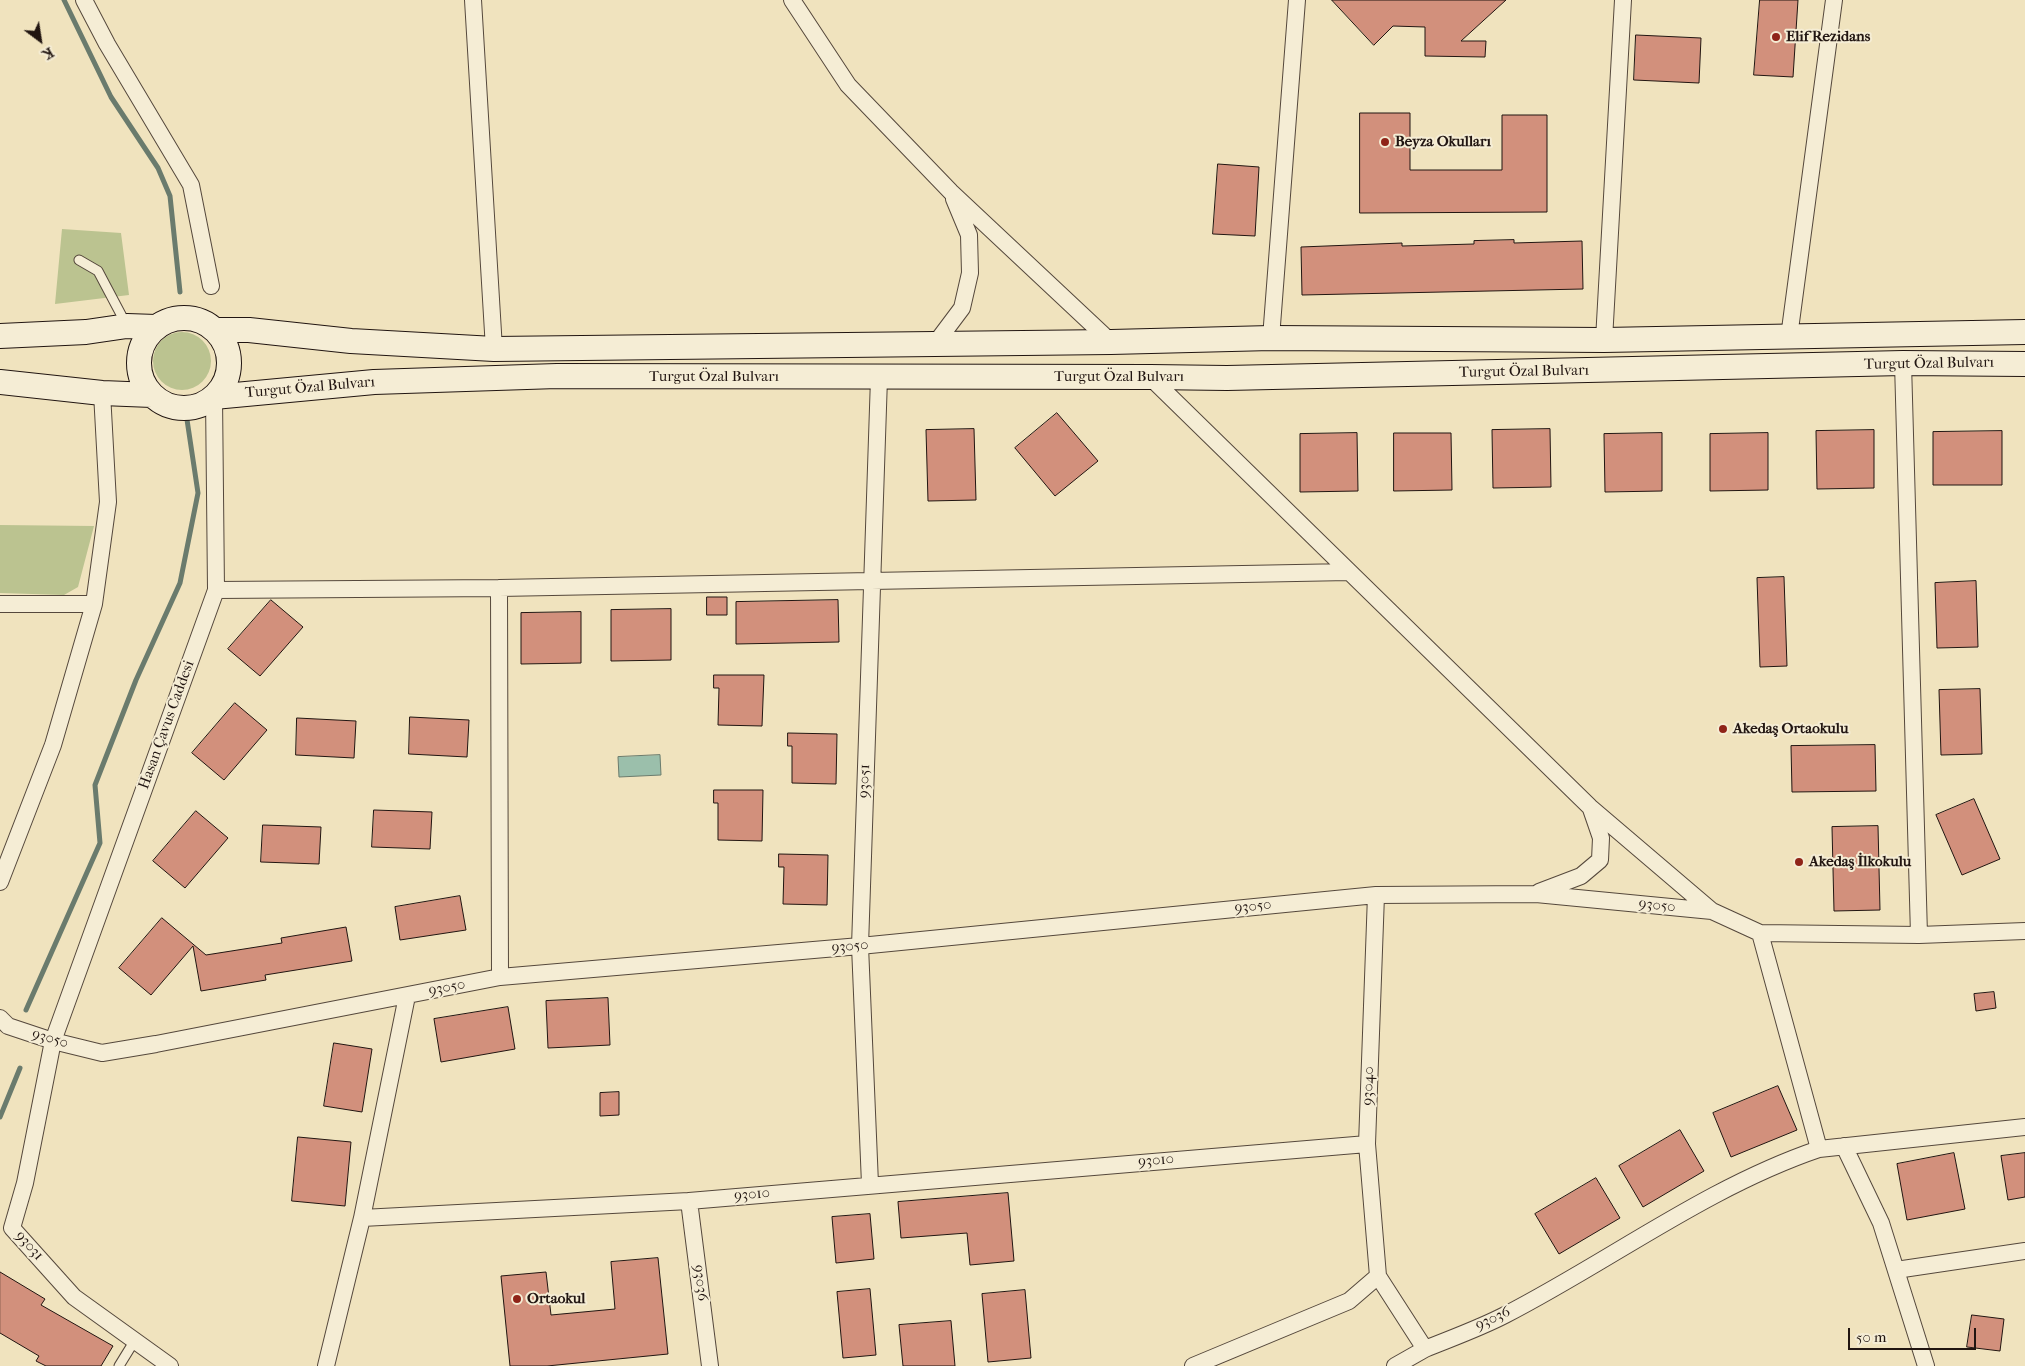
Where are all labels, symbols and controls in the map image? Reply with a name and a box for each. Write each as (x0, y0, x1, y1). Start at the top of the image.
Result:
north arrow (15, 15, 65, 65)
place label: Elif Rezidans (1786, 28, 1870, 46)
marker: Elif Rezidans (1770, 31, 1782, 43)
text: K (39, 43, 57, 63)
place label: Beyza Okulları (1395, 133, 1491, 151)
marker: Beyza Okulları (1379, 136, 1391, 148)
street label: Turgut Özal Bulvarı (1864, 354, 1994, 374)
street label: Turgut Özal Bulvarı (1459, 362, 1589, 382)
street label: Turgut Özal Bulvarı (649, 368, 779, 386)
street label: Turgut Özal Bulvarı (1054, 368, 1184, 386)
street label: Turgut Özal Bulvarı (244, 373, 376, 403)
street label: Hasan Çavus Caddesi (135, 658, 199, 792)
place label: Akedaş Ortaokulu (1733, 720, 1848, 738)
marker: Akedaş Ortaokulu (1717, 723, 1729, 735)
street label: 93051 (855, 764, 875, 798)
place label: Akedaş İlkokulu (1809, 853, 1911, 871)
marker: Akedaş İlkokulu (1793, 856, 1805, 868)
street label: 93050 (1638, 895, 1676, 917)
street label: 93050 (1234, 896, 1272, 918)
street label: 93050 (831, 936, 869, 958)
street label: 93050 (427, 976, 467, 1000)
street label: 93050 (30, 1025, 70, 1053)
street label: 93040 (1359, 1066, 1379, 1106)
street label: 93010 (1137, 1150, 1175, 1172)
street label: 93010 (733, 1184, 771, 1206)
street label: 93031 (11, 1227, 47, 1265)
street label: 93036 (689, 1264, 711, 1302)
place label: Ortaokul (527, 1290, 586, 1308)
marker: Ortaokul (511, 1293, 523, 1305)
street label: 93036 (1473, 1303, 1513, 1335)
scale bar (1850, 1318, 1978, 1350)
text: 50 m (1856, 1328, 1886, 1346)

